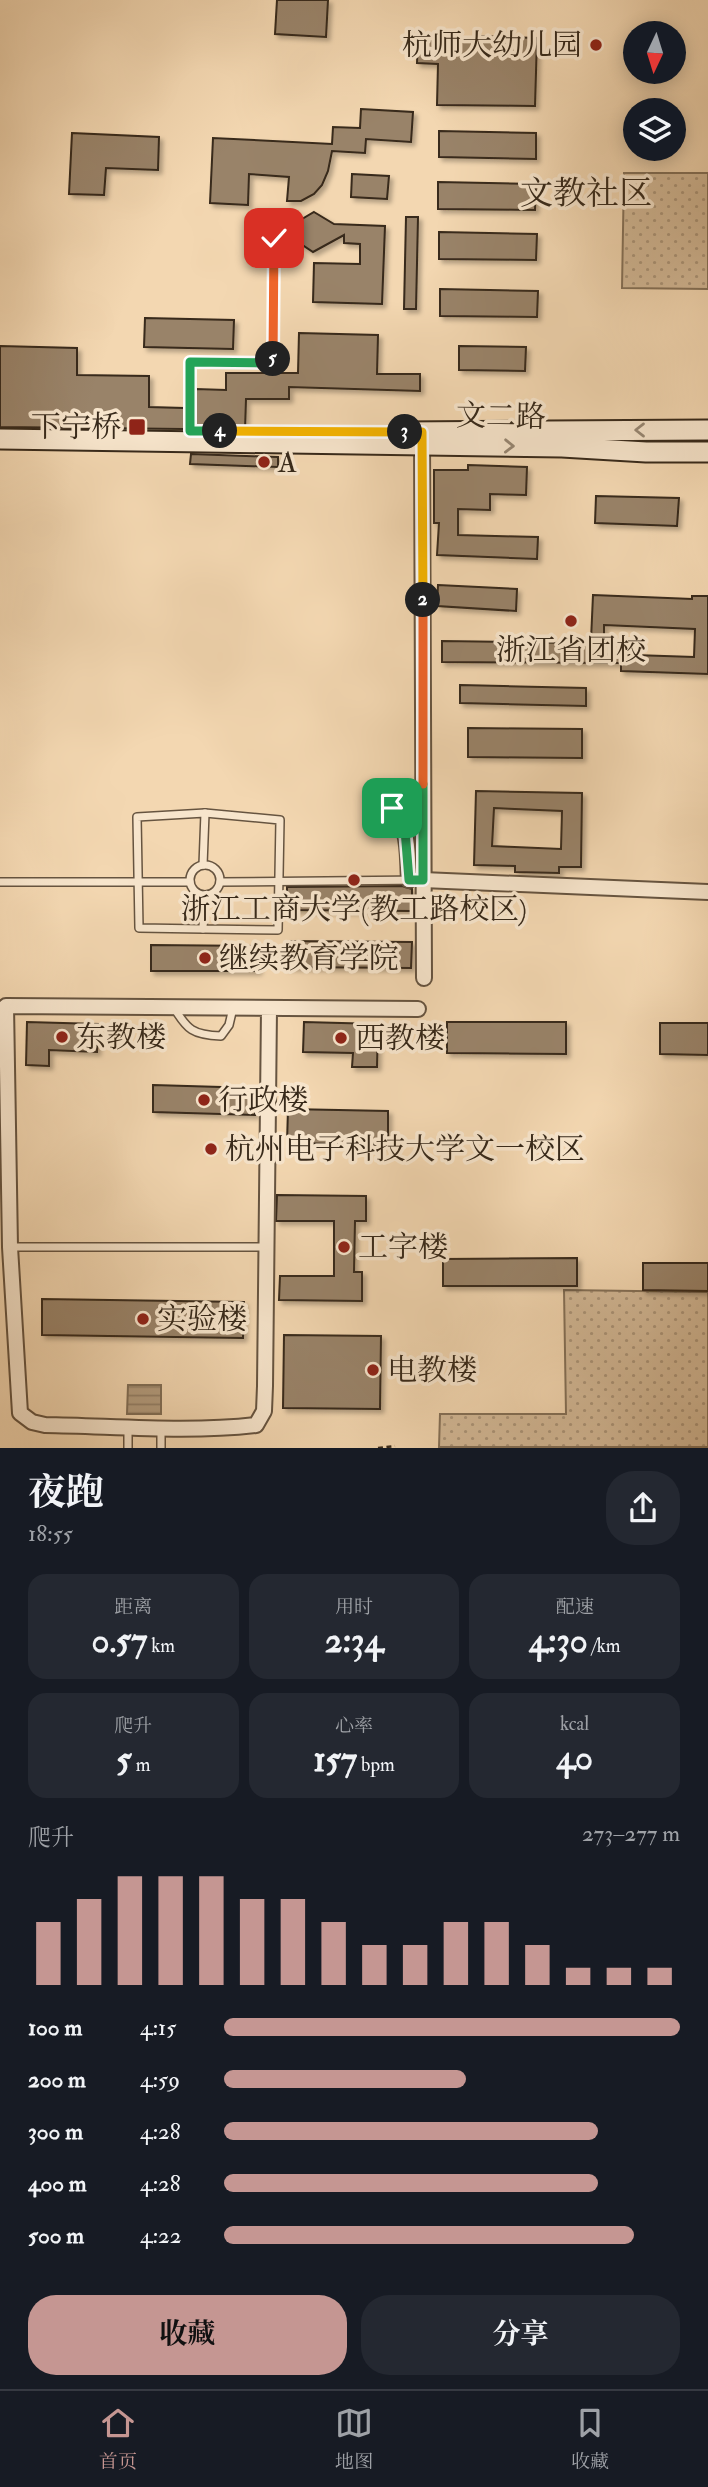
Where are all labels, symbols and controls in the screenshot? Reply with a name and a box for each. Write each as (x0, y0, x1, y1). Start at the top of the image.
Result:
north arrow (623, 21, 686, 84)
map controls (623, 21, 686, 161)
place label: 杭师大幼儿园 (402, 27, 582, 64)
marker: 杭师大幼儿园 (588, 37, 604, 53)
button: layers (623, 98, 686, 161)
district label: 文教社区 (520, 173, 652, 214)
pin (244, 208, 304, 268)
icon: check (255, 219, 293, 257)
pin: 5 (256, 342, 290, 376)
text: 5 (268, 346, 277, 370)
street label: 文二路 (456, 397, 546, 436)
place label: 下宁桥 (31, 409, 121, 446)
pin: 4 (202, 414, 238, 448)
pin: 3 (388, 414, 422, 450)
marker: 下宁桥 (127, 417, 147, 437)
text: 4 (214, 418, 225, 442)
text: 3 (401, 419, 408, 443)
one-way arrow (634, 422, 645, 438)
one-way arrow (504, 438, 515, 454)
place label: A (277, 444, 297, 481)
marker: A (256, 454, 272, 470)
pin: 2 (406, 582, 440, 618)
text: 2 (418, 587, 427, 611)
marker: 浙江省团校 (563, 613, 579, 629)
place label: 浙江省团校 (496, 632, 646, 669)
pin (362, 778, 422, 838)
icon: arrive (373, 789, 411, 827)
marker: 浙江工商大学(教工路校区) (346, 872, 362, 888)
place label: 浙江工商大学(教工路校区) (181, 891, 527, 928)
place label: 继续教育学院 (219, 940, 399, 977)
marker: 继续教育学院 (197, 950, 213, 966)
place label: 东教楼 (76, 1019, 166, 1056)
place label: 西教楼 (355, 1020, 445, 1057)
marker: 东教楼 (54, 1029, 70, 1045)
marker: 西教楼 (333, 1030, 349, 1046)
place label: 行政楼 (218, 1082, 308, 1119)
marker: 行政楼 (196, 1092, 212, 1108)
place label: 杭州电子科技大学文一校区 (225, 1131, 585, 1168)
marker: 杭州电子科技大学文一校区 (203, 1141, 219, 1157)
place label: 工字楼 (358, 1229, 448, 1266)
marker: 工字楼 (336, 1239, 352, 1255)
place label: 实验楼 (157, 1301, 247, 1338)
marker: 实验楼 (135, 1311, 151, 1327)
place label: 电教楼 (387, 1352, 477, 1389)
marker: 电教楼 (365, 1362, 381, 1378)
text: 夜跑 (28, 1469, 104, 1517)
button: share (606, 1471, 680, 1545)
text: 18:55 (28, 1519, 73, 1548)
text: 距离 (114, 1595, 152, 1619)
text: 用时 (335, 1595, 373, 1619)
text: 配速 (556, 1595, 594, 1619)
text: 0.57 (92, 1619, 147, 1663)
text: 2:34 (325, 1619, 383, 1663)
text: 4:30 (529, 1619, 588, 1663)
text: km (147, 1634, 175, 1658)
text: /km (588, 1634, 620, 1658)
text: kcal (560, 1712, 589, 1736)
text: 爬升 (114, 1714, 152, 1738)
text: 心率 (335, 1714, 373, 1738)
text: 40 (556, 1736, 593, 1780)
text: 5 (116, 1738, 132, 1782)
text: 157 (313, 1738, 357, 1782)
text: m (132, 1753, 150, 1777)
text: bpm (357, 1753, 395, 1777)
text: 273–277 m (582, 1819, 680, 1848)
text: 爬升 (28, 1823, 74, 1852)
text: 100 m (28, 2013, 82, 2042)
text: 4:15 (140, 2013, 176, 2042)
text: 200 m (28, 2065, 86, 2094)
text: 4:59 (140, 2065, 180, 2094)
text: 300 m (28, 2117, 83, 2146)
text: 4:28 (140, 2117, 181, 2146)
text: 400 m (28, 2169, 87, 2198)
text: 4:28 (140, 2169, 181, 2198)
text: 500 m (28, 2221, 84, 2250)
text: 4:22 (140, 2221, 181, 2250)
button: 收藏 (28, 2295, 347, 2375)
button: 分享 (361, 2295, 680, 2375)
tab: 首页 (99, 2404, 137, 2474)
tab: 地图 (335, 2404, 373, 2474)
tab: 收藏 (571, 2404, 609, 2474)

